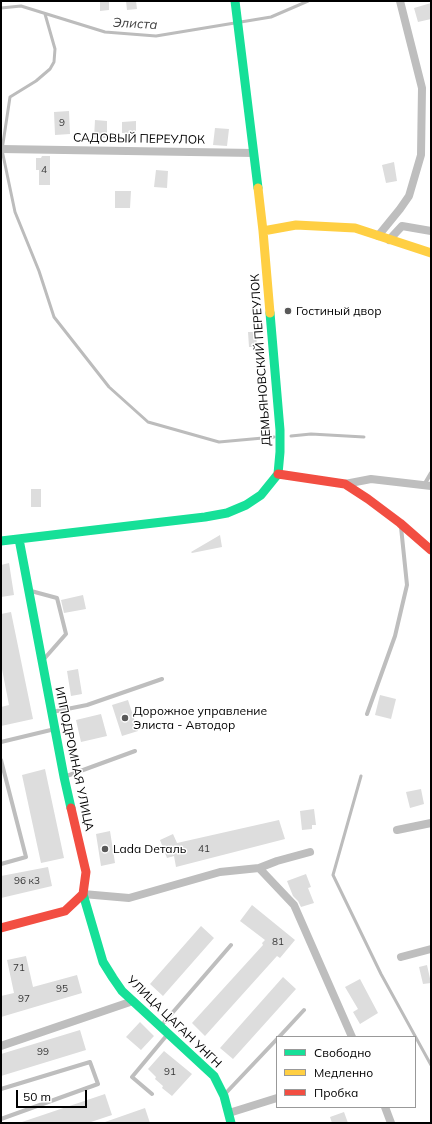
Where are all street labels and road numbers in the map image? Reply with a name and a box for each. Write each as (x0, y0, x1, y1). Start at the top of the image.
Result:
street label: САДОВЫЙ ПЕРЕУЛОК (73, 131, 205, 147)
street label: ДЕМЬЯНОВСКИЙ ПЕРЕУЛОК (248, 273, 274, 447)
street label: ИППОДРОМНАЯ УЛИЦА (52, 686, 96, 832)
street label: УЛИЦА ЦАГАН УНГН (124, 973, 224, 1071)

